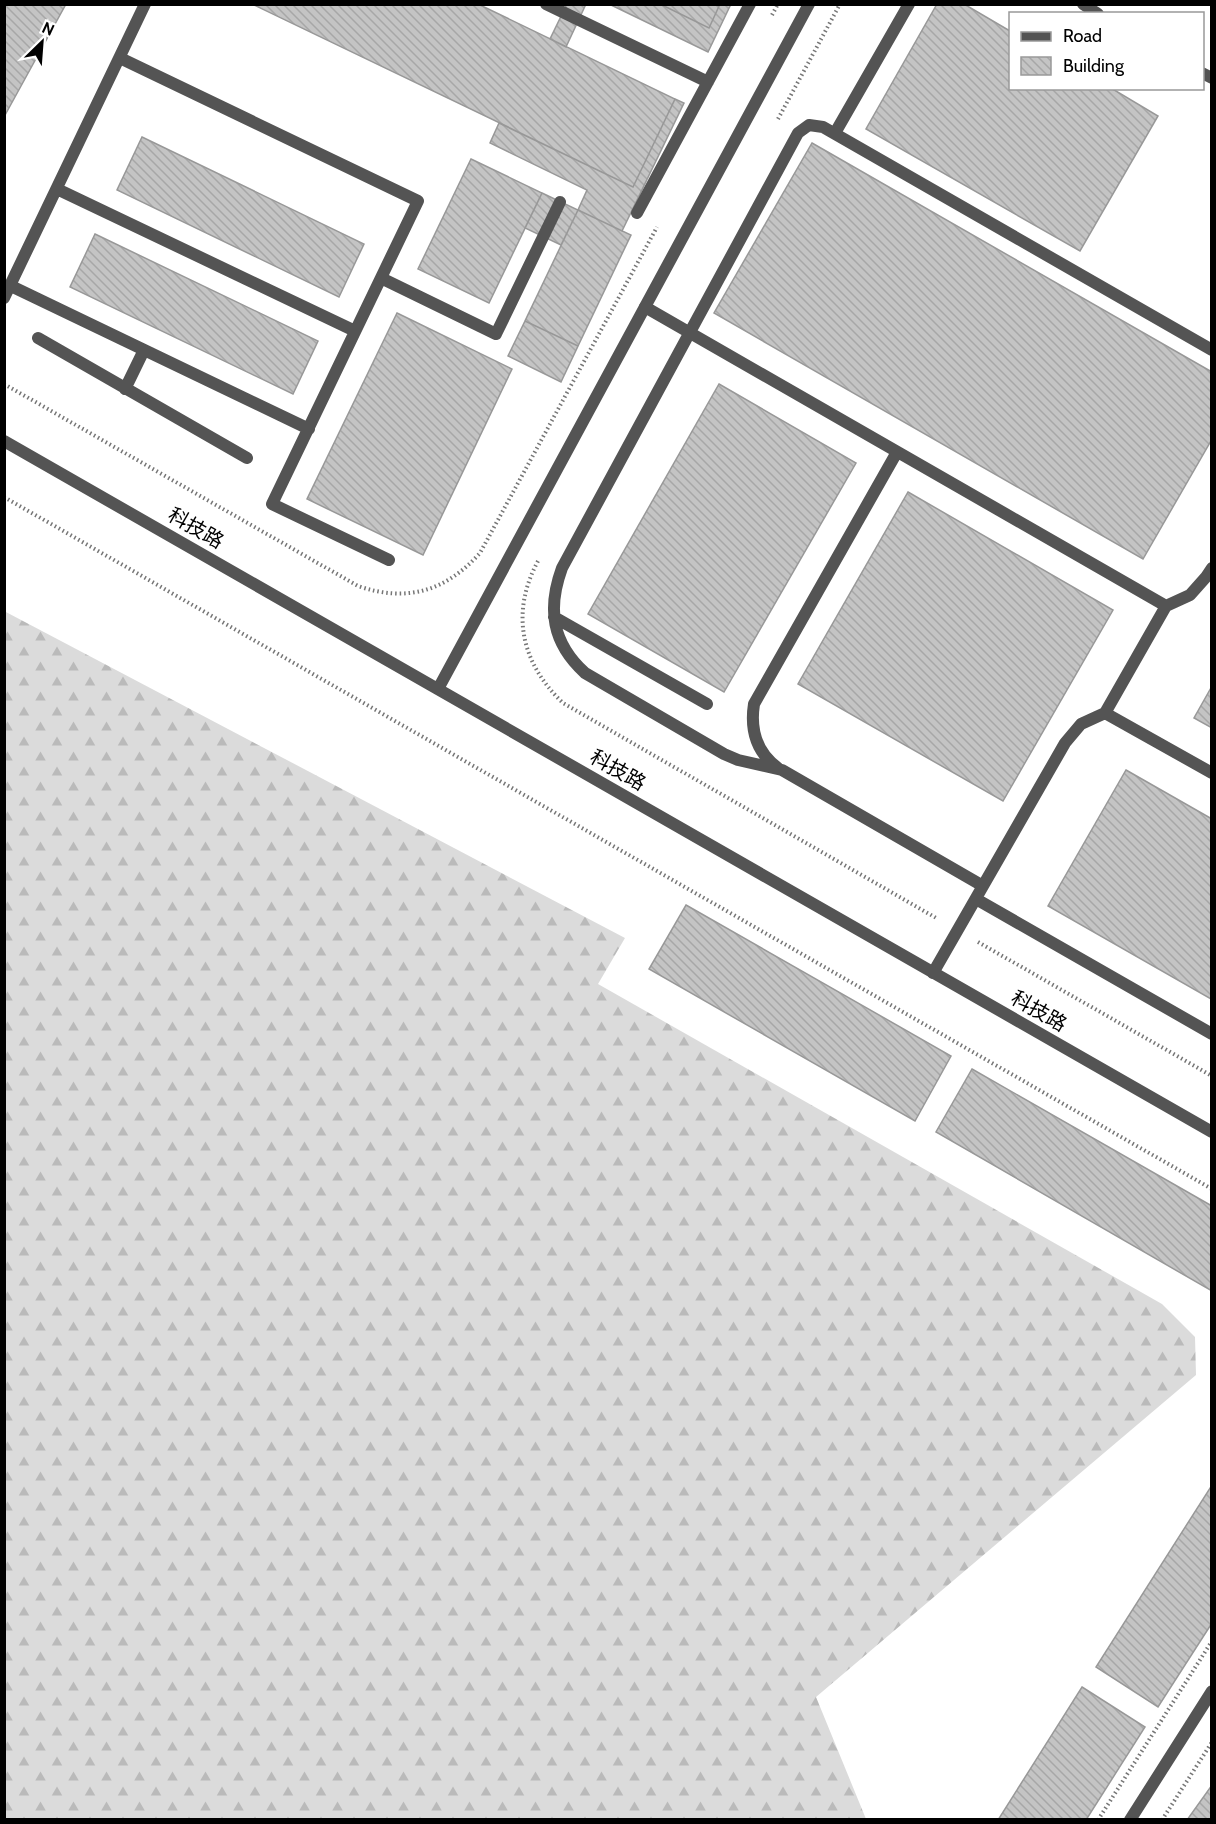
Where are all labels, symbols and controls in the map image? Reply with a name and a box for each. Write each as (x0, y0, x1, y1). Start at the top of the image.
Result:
north arrow (12, 12, 72, 72)
legend (1009, 12, 1204, 90)
text: N (39, 18, 57, 40)
text: Road (1063, 25, 1102, 47)
text: Building (1063, 55, 1125, 77)
street label: 科技路 (164, 503, 228, 553)
street label: 科技路 (586, 745, 650, 795)
street label: 科技路 (1007, 986, 1071, 1036)

